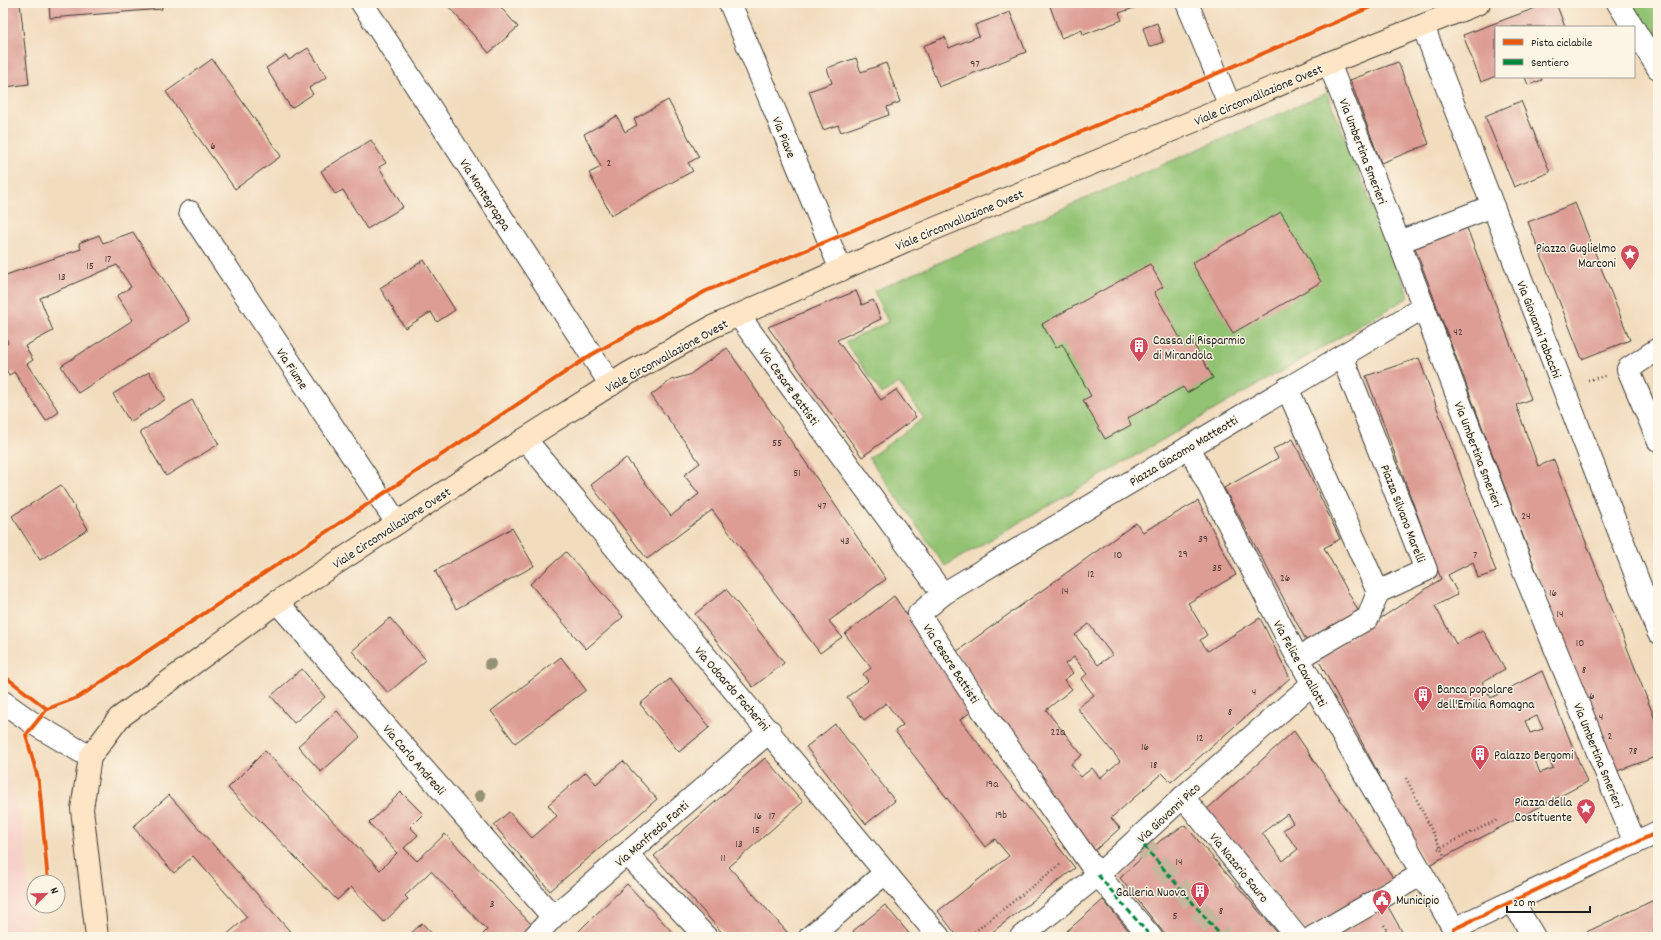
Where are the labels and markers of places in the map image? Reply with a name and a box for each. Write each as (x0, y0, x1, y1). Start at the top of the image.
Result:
place label: Piazza Guglielmo Marconi (1536, 240, 1617, 274)
place icon: Piazza Guglielmo Marconi (1619, 243, 1641, 271)
place label: Cassa di Risparmio di Mirandola (1153, 332, 1245, 366)
building icon: Cassa di Risparmio di Mirandola (1128, 335, 1150, 363)
place label: Banca popolare dell'Emilia Romagna (1437, 681, 1535, 715)
building icon: Banca popolare dell'Emilia Romagna (1412, 684, 1434, 712)
building icon: Palazzo Bergomi (1469, 743, 1491, 771)
place label: Palazzo Bergomi (1494, 747, 1574, 766)
place label: Piazza della Costituente (1515, 794, 1573, 828)
place icon: Piazza della Costituente (1575, 797, 1597, 825)
building icon: Galleria Nuova (1189, 880, 1211, 908)
place label: Galleria Nuova (1116, 884, 1187, 903)
public building icon: Municipio (1371, 888, 1393, 916)
place label: Municipio (1396, 892, 1440, 911)

